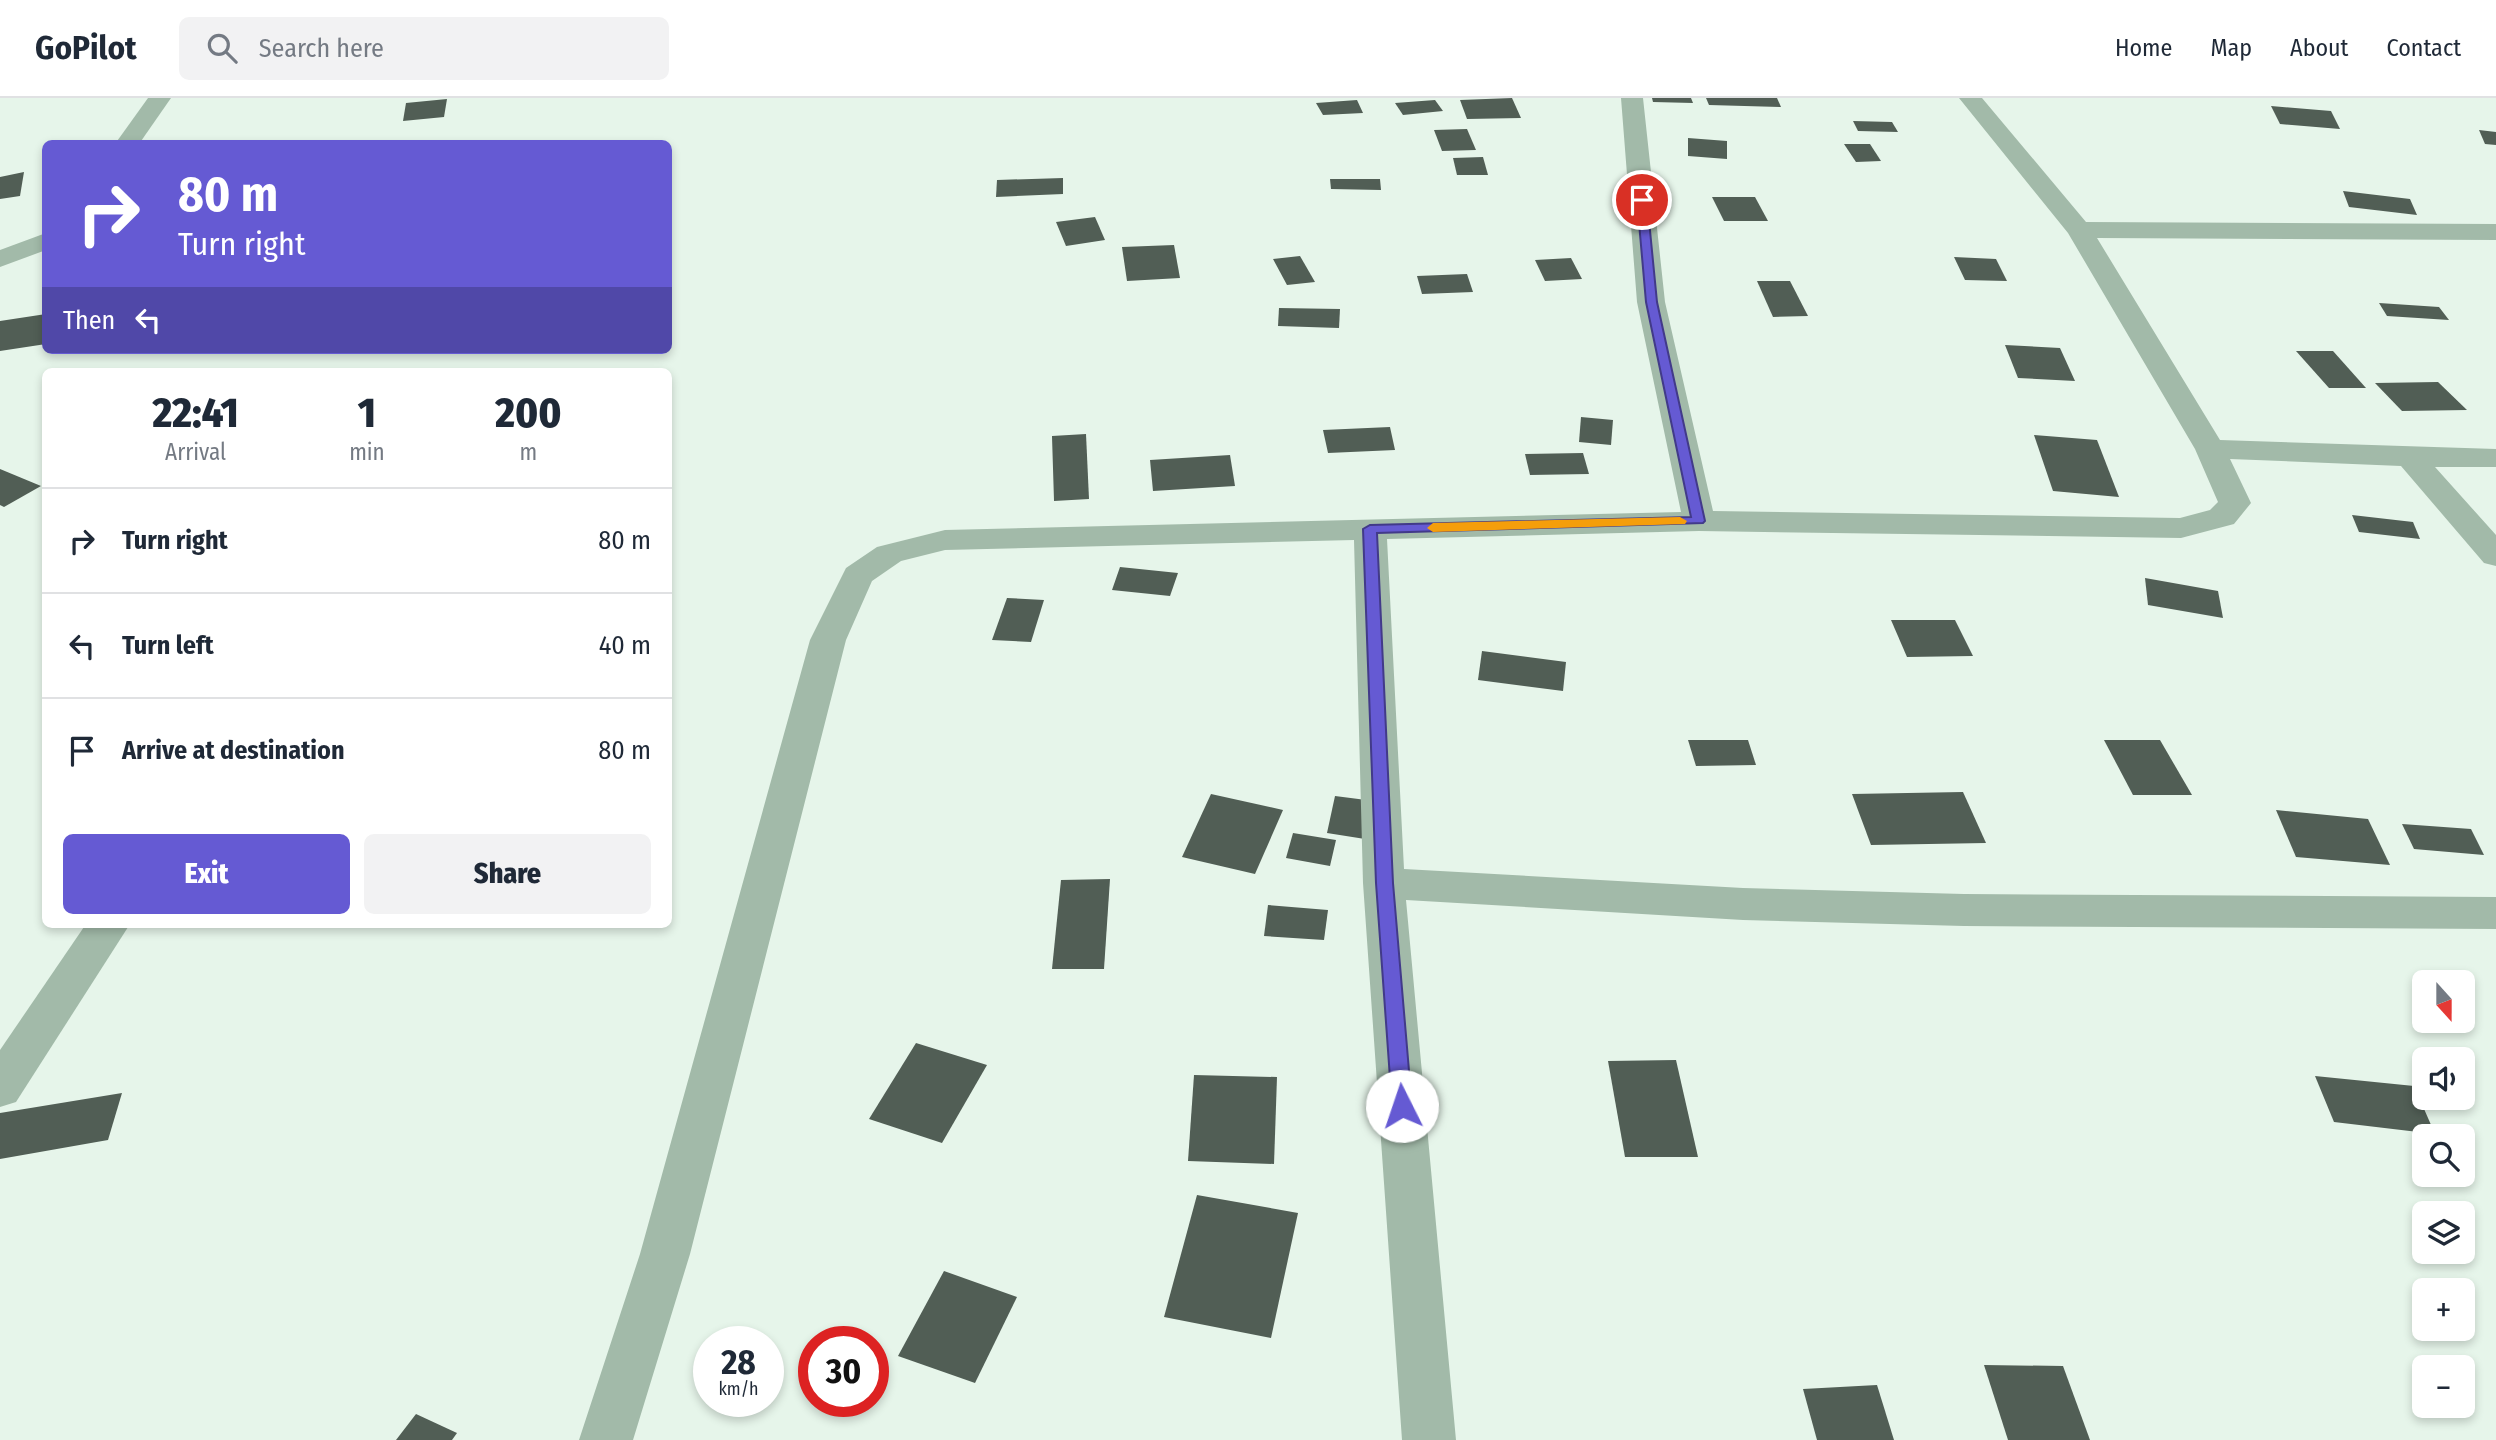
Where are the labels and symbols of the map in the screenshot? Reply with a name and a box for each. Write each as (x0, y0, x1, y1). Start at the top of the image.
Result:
pin (1612, 170, 1672, 230)
north arrow (2412, 970, 2474, 1032)
position arrow (1365, 1069, 1439, 1143)
speed limit sign: 30 (798, 1326, 889, 1417)

